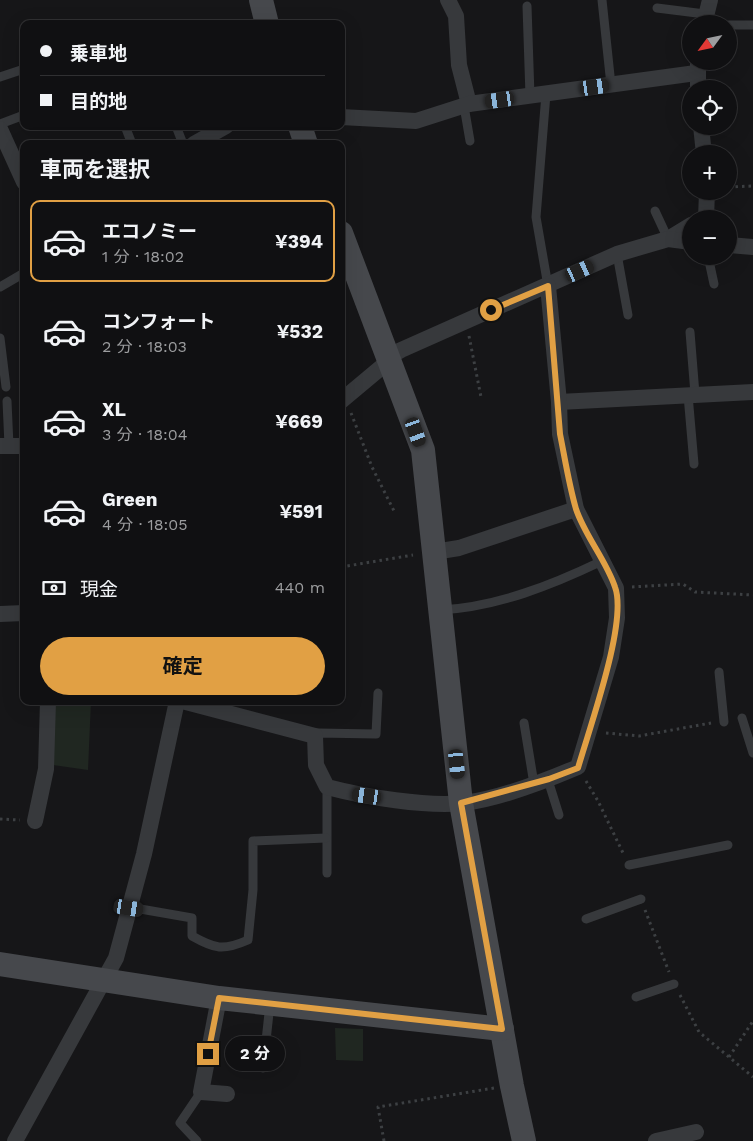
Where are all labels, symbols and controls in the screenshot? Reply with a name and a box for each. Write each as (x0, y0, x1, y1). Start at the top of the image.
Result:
north arrow (682, 15, 738, 70)
map controls (682, 15, 737, 265)
text: 乗車地 (70, 42, 127, 65)
car (579, 77, 610, 97)
button: locate (682, 80, 737, 135)
text: 目的地 (70, 90, 127, 113)
car (484, 90, 515, 110)
button: + (682, 145, 737, 200)
text: 車両を選択 (40, 157, 150, 182)
button: − (682, 210, 737, 265)
icon: car (42, 219, 87, 264)
text: エコノミー (102, 220, 197, 243)
text: ¥394 (275, 230, 323, 253)
text: 1 分 · 18:02 (102, 247, 184, 266)
car (563, 258, 596, 284)
route start (480, 299, 502, 321)
icon: car (42, 309, 87, 354)
text: コンフォート (102, 310, 215, 333)
text: ¥532 (277, 320, 323, 343)
text: 2 分 · 18:03 (102, 337, 187, 356)
text: XL (102, 398, 126, 421)
icon: car (42, 399, 87, 444)
text: ¥669 (275, 410, 323, 433)
car (403, 415, 428, 449)
text: 3 分 · 18:04 (102, 425, 188, 444)
text: Green (102, 488, 158, 511)
icon: car (42, 489, 87, 534)
text: ¥591 (279, 500, 323, 523)
text: 4 分 · 18:05 (102, 515, 188, 534)
icon: cash (40, 574, 68, 602)
text: 現金 (80, 578, 118, 601)
text: 440 m (275, 578, 325, 597)
button: 確定 (40, 637, 325, 695)
car (447, 748, 466, 780)
car (351, 786, 382, 806)
car (113, 898, 144, 918)
callout: 2 分 (226, 1036, 286, 1072)
route end (197, 1043, 219, 1065)
text: 2 分 (240, 1044, 270, 1063)

